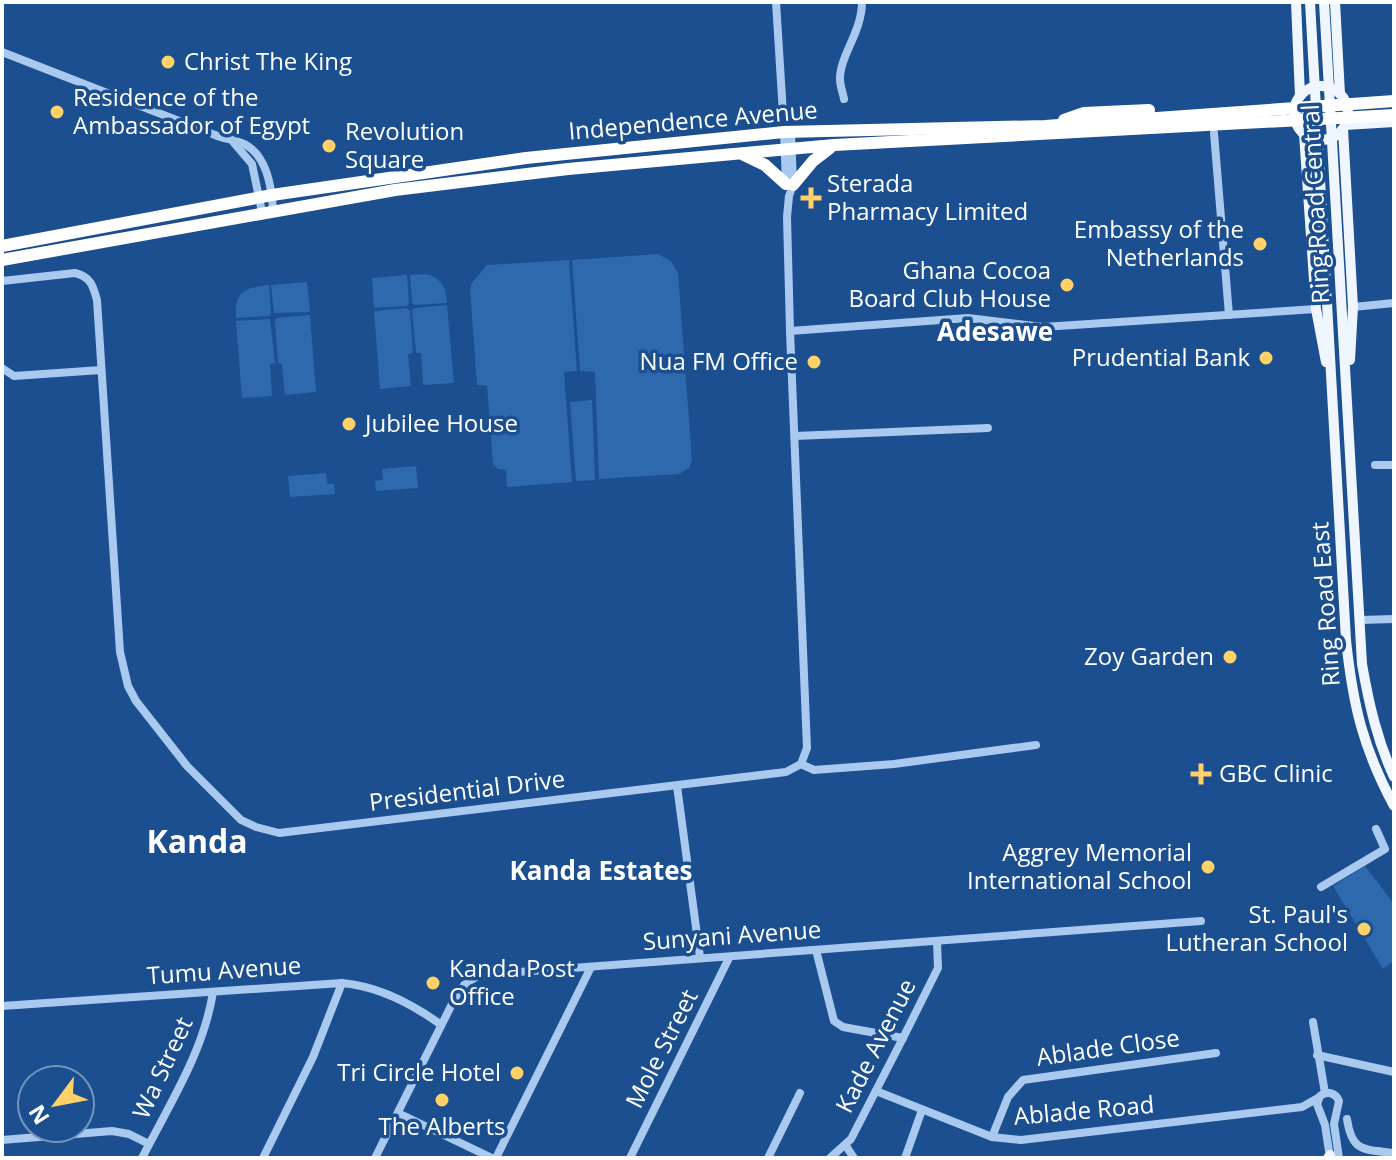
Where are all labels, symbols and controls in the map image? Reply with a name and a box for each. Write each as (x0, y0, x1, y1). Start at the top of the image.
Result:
place label: Christ The King (184, 44, 352, 77)
marker: Christ The King (159, 53, 177, 71)
place label: Residence of the Ambassador of Egypt (73, 80, 310, 141)
street label: Independence Avenue (567, 92, 819, 147)
marker: Residence of the Ambassador of Egypt (48, 103, 66, 121)
street label: Ring Road Central (1293, 104, 1336, 305)
place label: Revolution Square (345, 114, 464, 175)
marker: Revolution Square (320, 137, 338, 155)
place label: Sterada Pharmacy Limited (827, 166, 1028, 227)
marker: Sterada Pharmacy Limited (802, 189, 820, 207)
place label: Embassy of the Netherlands (1074, 212, 1244, 273)
marker: Embassy of the Netherlands (1251, 235, 1269, 253)
place label: Ghana Cocoa Board Club House (848, 253, 1051, 314)
marker: Ghana Cocoa Board Club House (1058, 276, 1076, 294)
district label: Adesawe (937, 313, 1053, 349)
place label: Prudential Bank (1072, 340, 1250, 373)
place label: Nua FM Office (640, 344, 798, 377)
marker: Prudential Bank (1257, 349, 1275, 367)
marker: Nua FM Office (805, 353, 823, 371)
place label: Jubilee House (363, 406, 518, 439)
marker: Jubilee House (340, 415, 358, 433)
street label: Ring Road East (1302, 521, 1347, 688)
place label: Zoy Garden (1084, 639, 1214, 672)
marker: Zoy Garden (1221, 648, 1239, 666)
place label: GBC Clinic (1219, 756, 1333, 789)
street label: Presidential Drive (367, 761, 567, 818)
marker: GBC Clinic (1190, 763, 1212, 785)
district label: Kanda (146, 819, 248, 862)
place label: Aggrey Memorial International School (967, 835, 1192, 896)
district label: Kanda Estates (509, 852, 693, 888)
marker: Aggrey Memorial International School (1199, 858, 1217, 876)
place label: St. Paul's Lutheran School (1166, 897, 1348, 958)
street label: Sunyani Avenue (642, 912, 822, 957)
marker: St. Paul's Lutheran School (1355, 920, 1373, 938)
street label: Tumu Avenue (146, 948, 302, 991)
place label: Kanda Post Office (449, 951, 575, 1012)
street label: Kade Avenue (827, 973, 923, 1118)
marker: Kanda Post Office (424, 974, 442, 992)
street label: Mole Street (617, 983, 705, 1113)
street label: Wa Street (124, 1011, 200, 1124)
street label: Ablade Close (1034, 1020, 1181, 1073)
place label: Tri Circle Hotel (337, 1055, 501, 1088)
north arrow (16, 1064, 96, 1144)
marker: Tri Circle Hotel (508, 1064, 526, 1082)
street label: Ablade Road (1012, 1087, 1156, 1132)
marker: The Alberts (433, 1091, 451, 1109)
text: N (21, 1100, 56, 1131)
place label: The Alberts (379, 1109, 505, 1142)

